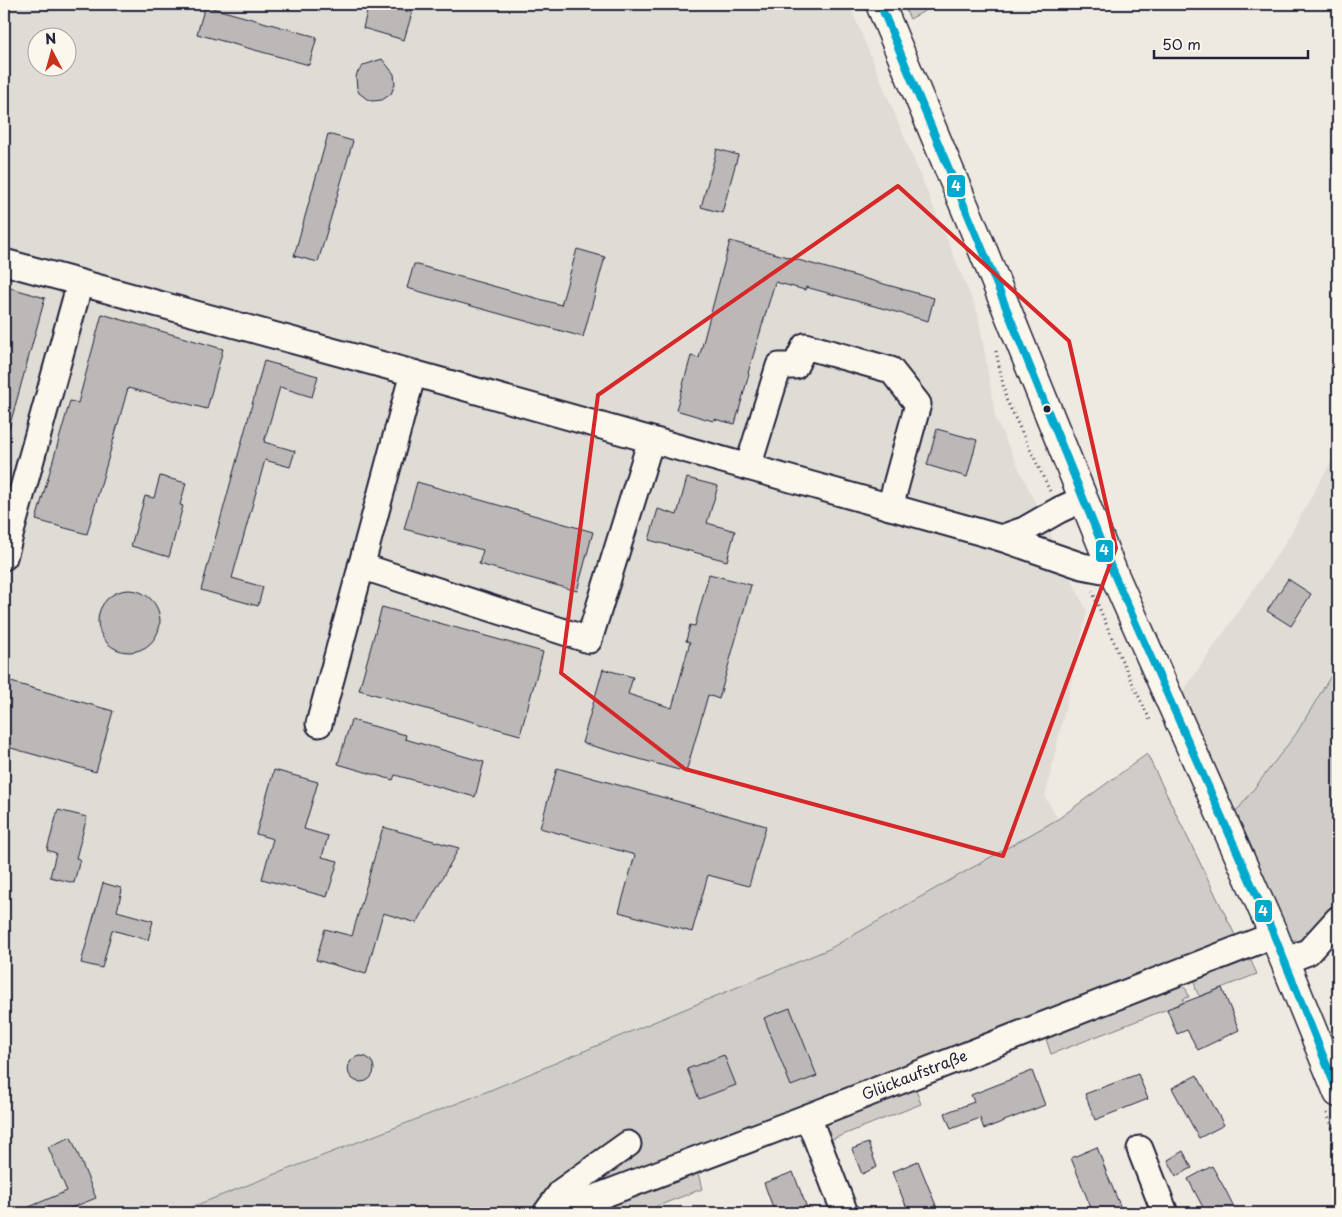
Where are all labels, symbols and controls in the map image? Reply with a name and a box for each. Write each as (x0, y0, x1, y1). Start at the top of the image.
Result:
north arrow (28, 28, 78, 78)
text: N (44, 28, 57, 50)
scale bar (1154, 28, 1308, 60)
text: 50 m (1162, 32, 1201, 55)
line badge: 4 (946, 174, 966, 198)
text: 4 (951, 175, 961, 196)
unlabelled marker (1042, 404, 1052, 414)
line badge: 4 (1095, 539, 1114, 563)
text: 4 (1099, 539, 1109, 560)
line badge: 4 (1254, 899, 1273, 923)
text: 4 (1258, 900, 1268, 921)
street label: Glückaufstraße (858, 1043, 970, 1105)

